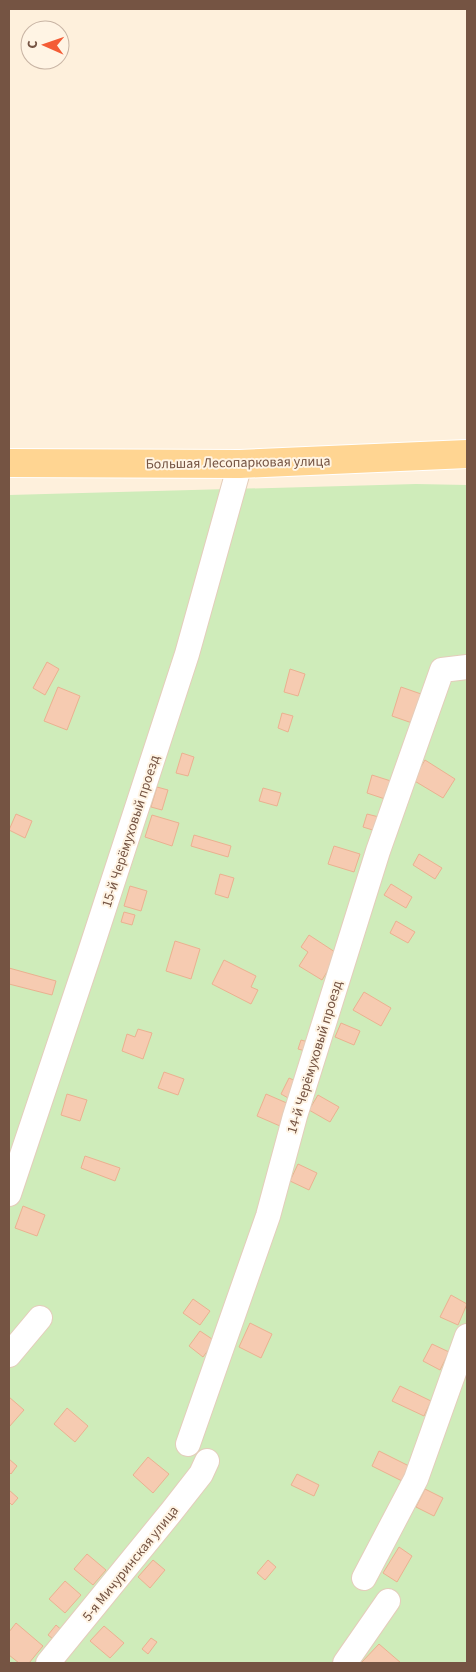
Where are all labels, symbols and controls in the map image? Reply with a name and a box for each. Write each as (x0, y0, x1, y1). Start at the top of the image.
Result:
north arrow (20, 20, 70, 70)
text: С (23, 40, 43, 49)
street label: Большая Лесопарковая улица (145, 451, 331, 475)
street label: 15-й Черёмуховый проезд (97, 752, 165, 910)
street label: 14-й Черёмуховый проезд (282, 978, 348, 1136)
street label: 5-я Мичуринская улица (78, 1502, 184, 1626)

